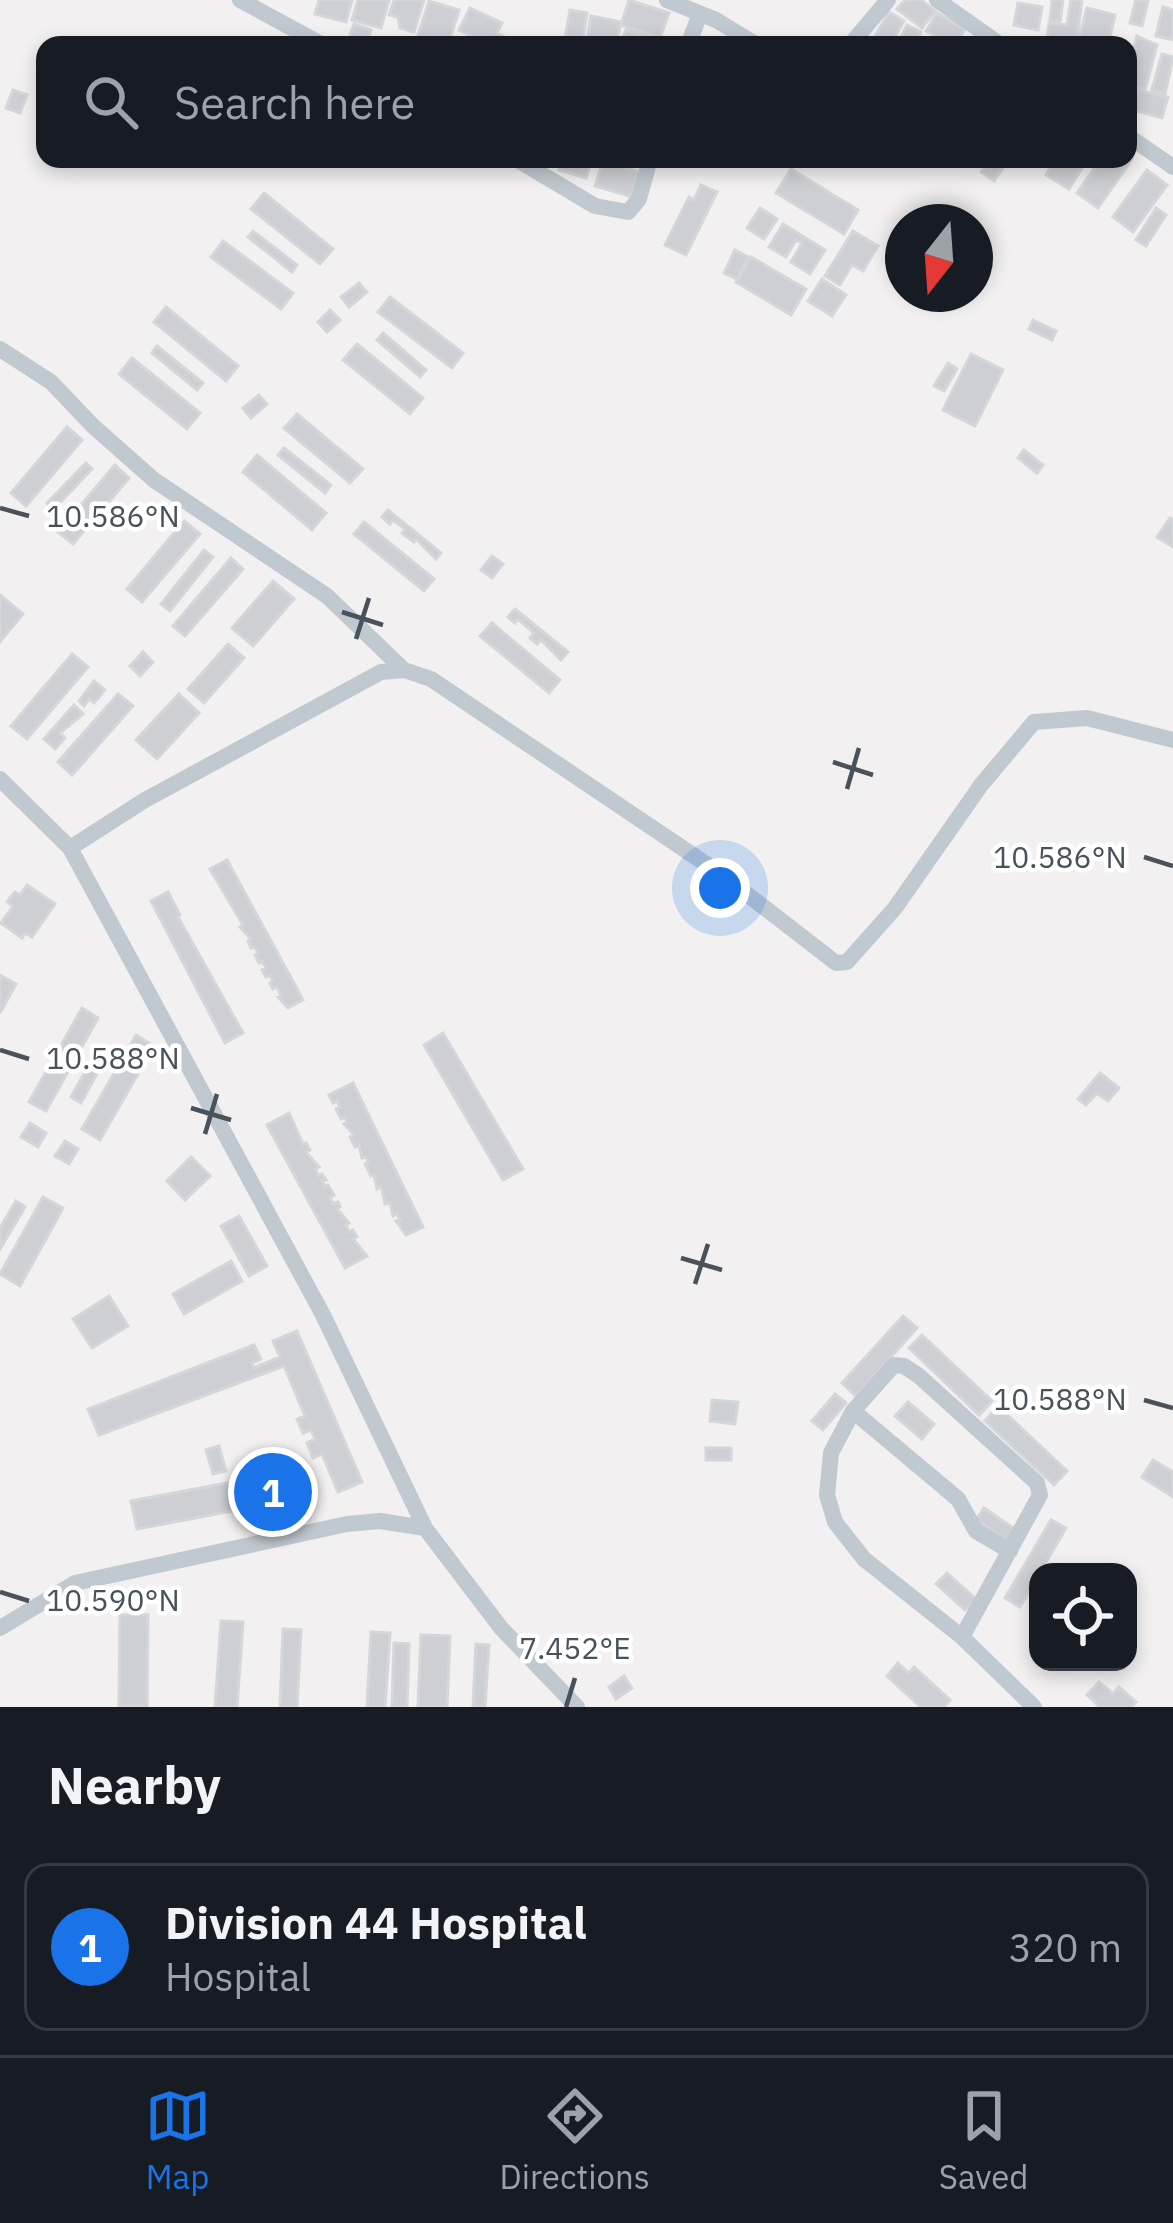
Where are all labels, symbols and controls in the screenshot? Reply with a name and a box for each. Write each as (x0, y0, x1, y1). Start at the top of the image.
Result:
search box (36, 36, 1137, 168)
icon: search (78, 69, 144, 135)
text: Search here (174, 73, 415, 131)
north arrow (885, 204, 993, 312)
text: 10.586°N (46, 496, 180, 535)
text: 10.586°N (993, 837, 1127, 876)
your location (690, 858, 750, 918)
text: 10.588°N (46, 1038, 180, 1077)
text: 10.588°N (993, 1379, 1127, 1418)
pin: 1 (234, 1447, 312, 1537)
map controls (1029, 1563, 1137, 1671)
button: locate (1029, 1563, 1137, 1671)
text: 10.590°N (46, 1580, 180, 1619)
text: 7.452°E (519, 1628, 631, 1667)
text: Nearby (48, 1752, 221, 1818)
text: Division 44 Hospital (165, 1893, 587, 1951)
text: 1 (78, 1922, 102, 1973)
text: 320 m (1009, 1922, 1122, 1973)
text: Hospital (165, 1951, 311, 2002)
tab: Map (145, 2083, 211, 2198)
tab: Directions (500, 2083, 650, 2198)
tab: Saved (939, 2083, 1028, 2198)

